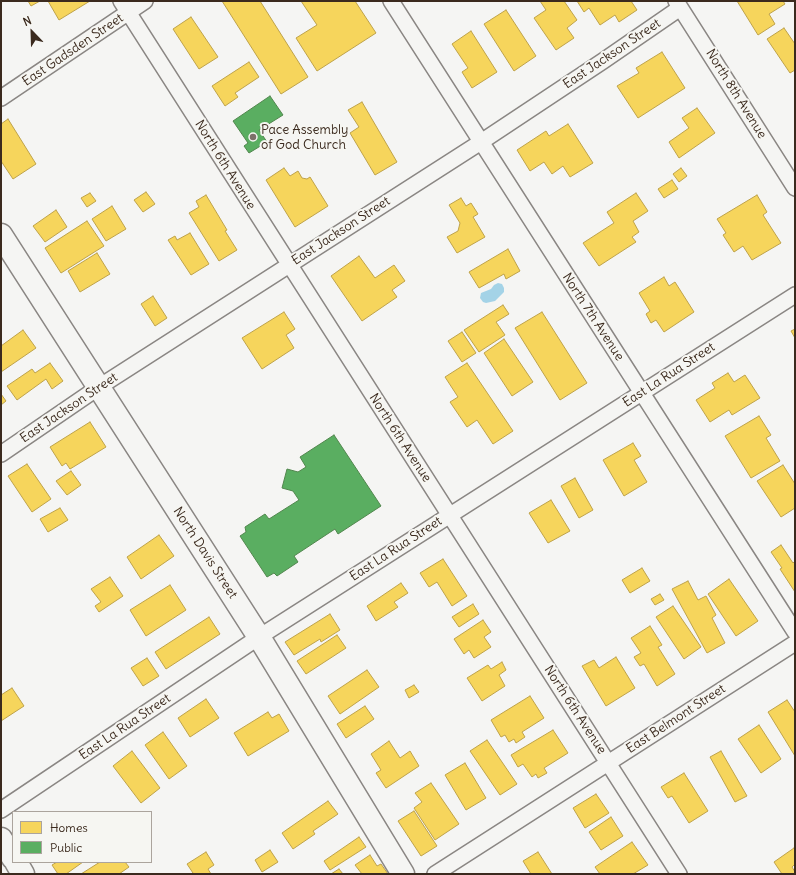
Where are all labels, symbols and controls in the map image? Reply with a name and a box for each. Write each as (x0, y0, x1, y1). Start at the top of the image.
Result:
street label: East Gadsden Street (20, 10, 126, 90)
north arrow (12, 12, 52, 52)
text: N (21, 13, 34, 29)
street label: East Jackson Street (560, 16, 664, 92)
street label: North 8th Avenue (702, 46, 770, 142)
street label: North 6th Avenue (191, 117, 259, 213)
place label: Pace Assembly of God Church (261, 122, 348, 153)
marker: Pace Assembly of God Church (248, 132, 258, 142)
street label: East Jackson Street (289, 193, 393, 269)
street label: North 7th Avenue (559, 270, 627, 364)
street label: East La Rua Street (620, 339, 718, 411)
street label: East Jackson Street (17, 370, 121, 446)
street label: North 6th Avenue (366, 391, 434, 485)
street label: North Davis Street (170, 504, 240, 602)
street label: East La Rua Street (347, 513, 445, 585)
street label: North 6th Avenue (541, 663, 609, 757)
street label: East Belmont Street (624, 681, 728, 757)
street label: East La Rua Street (76, 691, 174, 763)
legend (12, 811, 152, 863)
text: Homes (50, 820, 88, 835)
text: Public (50, 840, 82, 855)

